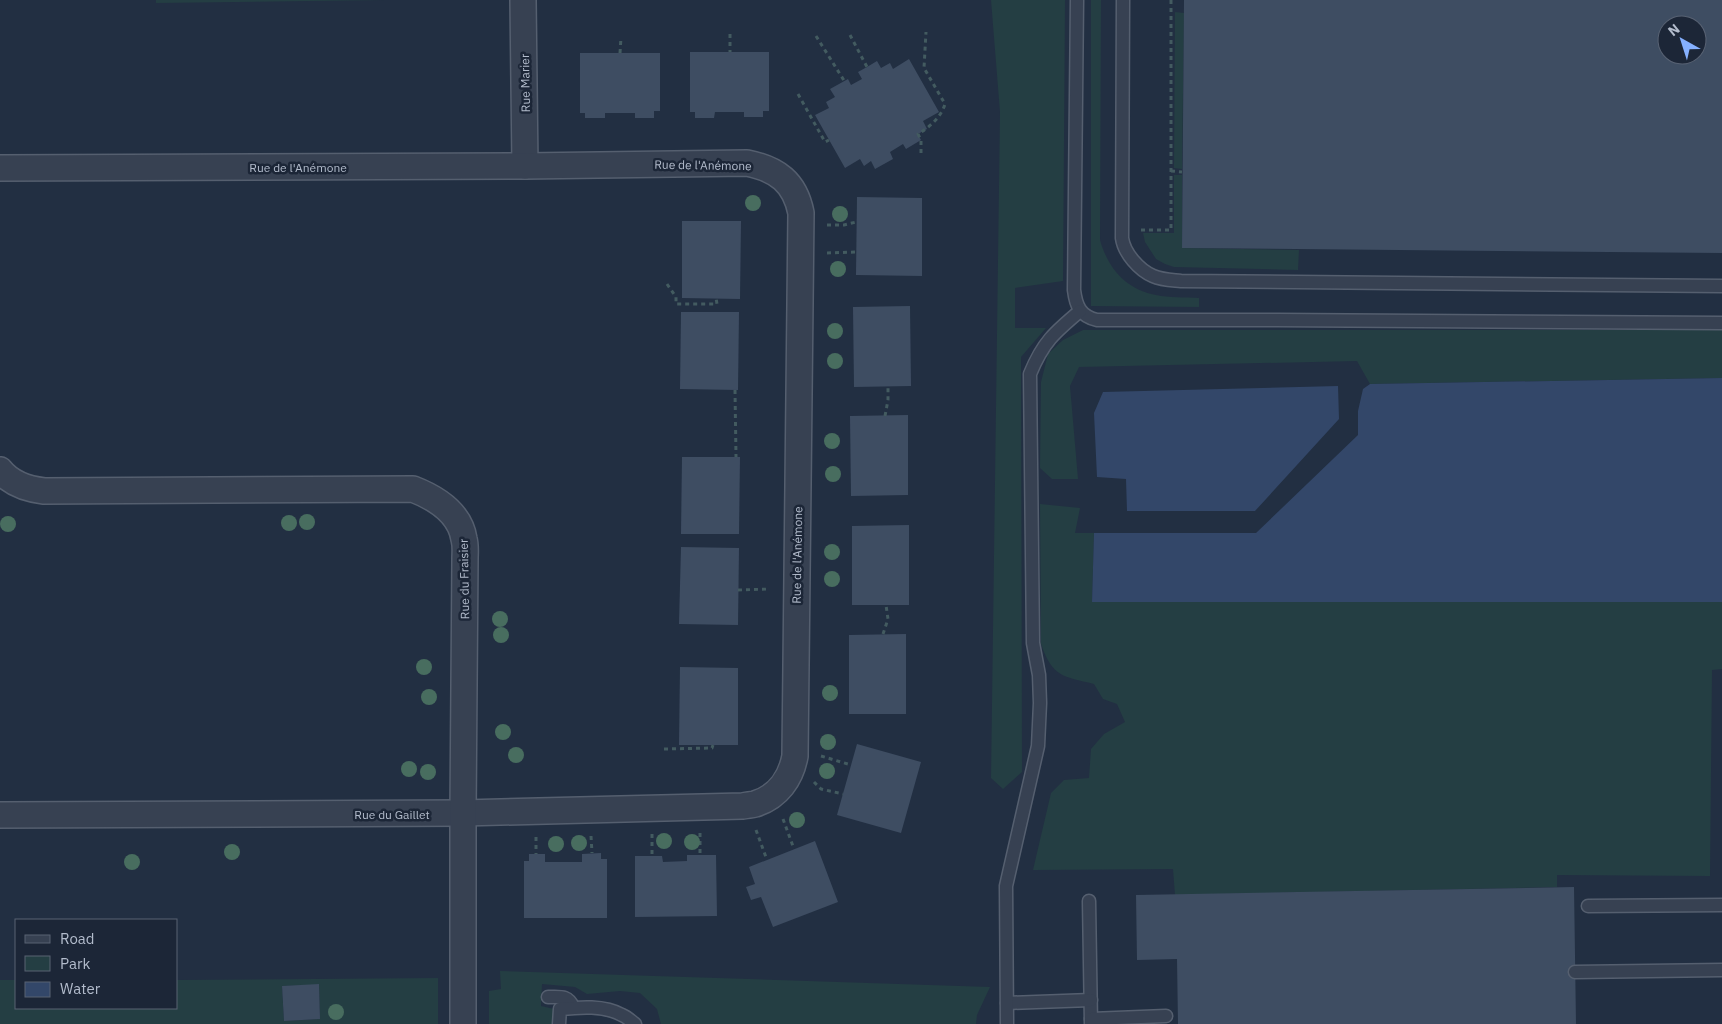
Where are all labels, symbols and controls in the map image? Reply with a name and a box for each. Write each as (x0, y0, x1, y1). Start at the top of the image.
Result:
north arrow (1657, 15, 1707, 65)
text: N (1664, 20, 1683, 40)
street label: Rue Marier (517, 53, 533, 112)
street label: Rue de l'Anémone (654, 157, 752, 173)
street label: Rue de l'Anémone (249, 160, 347, 175)
street label: Rue de l'Anémone (789, 506, 805, 604)
street label: Rue du Fraisier (456, 538, 472, 619)
street label: Rue du Gaillet (354, 807, 430, 822)
legend (15, 919, 178, 1009)
text: Road (60, 929, 95, 948)
text: Park (60, 954, 90, 973)
text: Water (60, 979, 101, 998)

